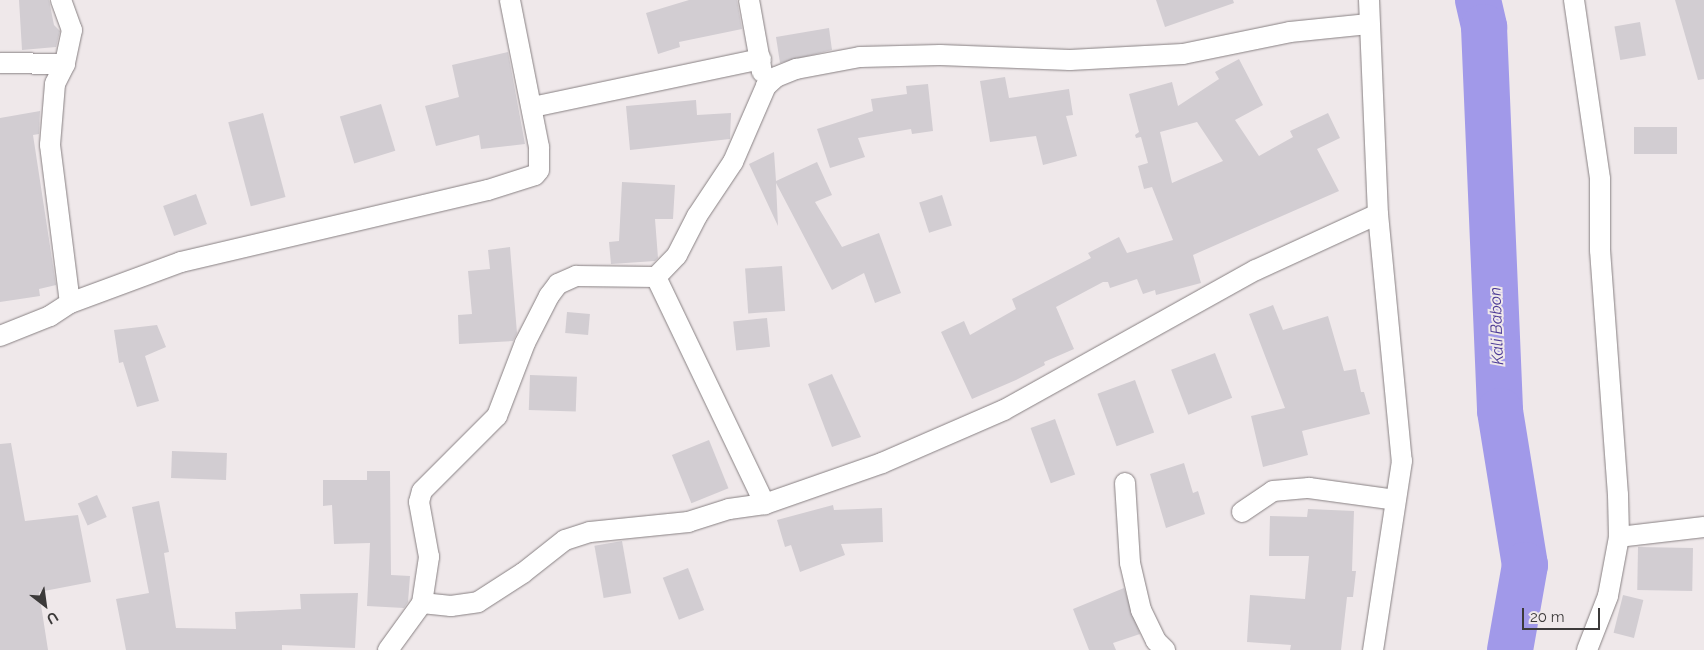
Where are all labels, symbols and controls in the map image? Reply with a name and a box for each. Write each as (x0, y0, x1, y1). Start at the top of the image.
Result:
water label: Kali Babon (1486, 287, 1508, 365)
north arrow (20, 580, 70, 630)
scale bar (1524, 598, 1602, 630)
text: U (44, 608, 61, 628)
text: 20 m (1530, 608, 1565, 626)

